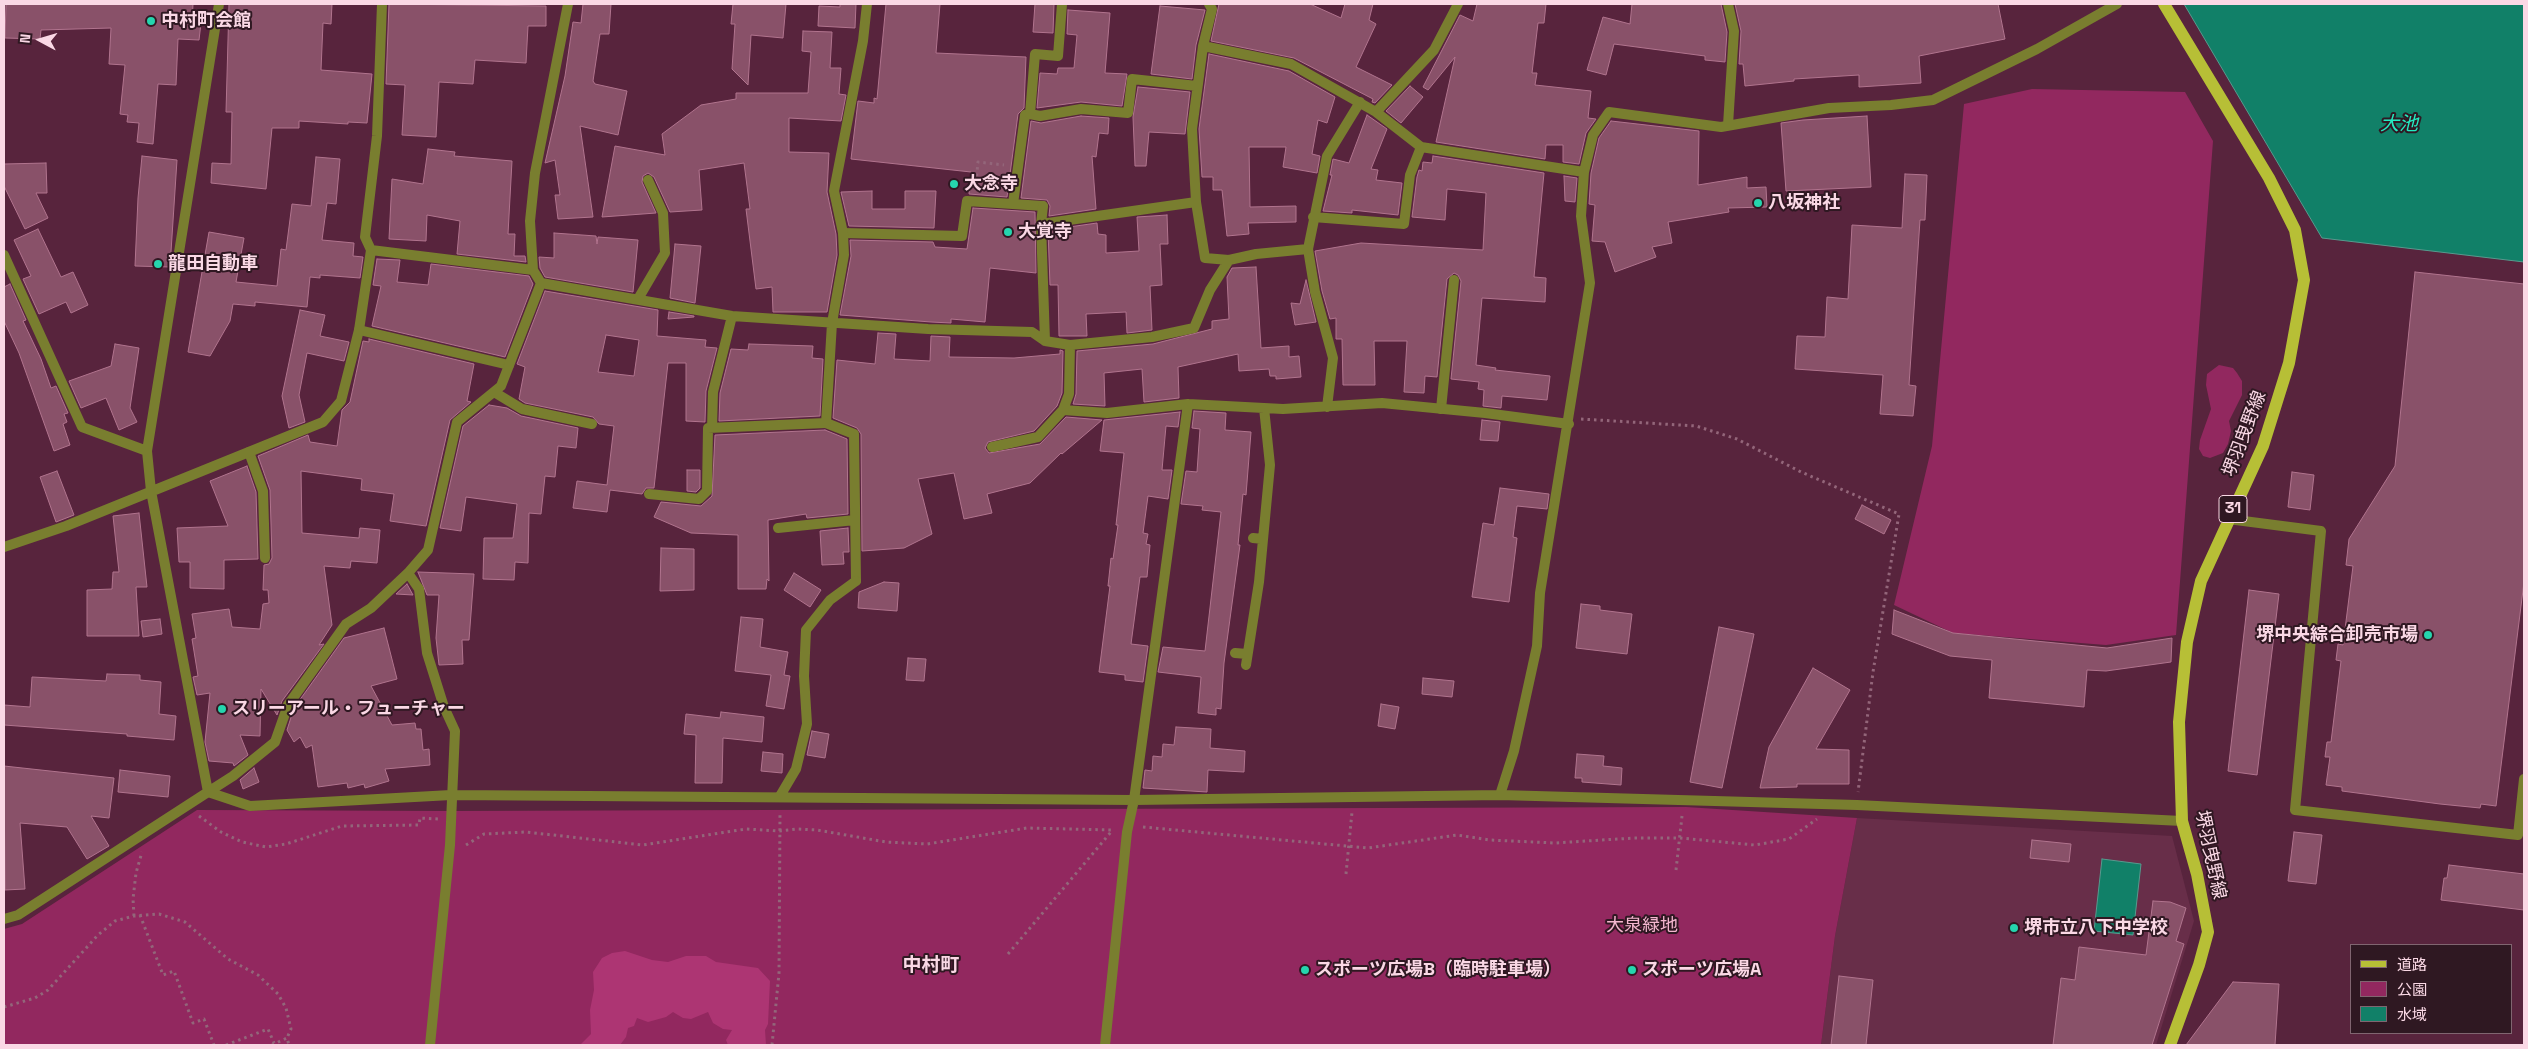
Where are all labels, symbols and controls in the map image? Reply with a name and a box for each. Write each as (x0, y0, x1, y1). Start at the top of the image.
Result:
place label: 中村町会館 (161, 10, 251, 32)
north arrow (15, 15, 65, 65)
marker: 中村町会館 (145, 15, 157, 27)
text: N (16, 33, 35, 44)
water label: 大池 (2380, 114, 2418, 136)
place label: 大念寺 (964, 173, 1018, 195)
marker: 大念寺 (948, 178, 960, 190)
place label: 八坂神社 (1768, 192, 1840, 214)
marker: 八坂神社 (1752, 197, 1764, 209)
place label: 大覚寺 (1018, 221, 1072, 243)
marker: 大覚寺 (1002, 226, 1014, 238)
place label: 龍田自動車 (168, 253, 258, 275)
marker: 龍田自動車 (152, 258, 164, 270)
street label: 堺羽曳野線 (2219, 388, 2271, 480)
road number: 31 (2219, 496, 2247, 522)
place label: 堺中央綜合卸売市場 (2256, 624, 2418, 646)
marker: 堺中央綜合卸売市場 (2422, 629, 2434, 641)
place label: スリーアール・フューチャー (232, 698, 465, 720)
marker: スリーアール・フューチャー (216, 703, 228, 715)
street label: 堺羽曳野線 (2190, 809, 2230, 901)
park label: 大泉緑地 (1606, 915, 1678, 937)
place label: 堺市立八下中学校 (2024, 917, 2168, 939)
marker: 堺市立八下中学校 (2008, 922, 2020, 934)
legend (2350, 944, 2513, 1034)
district label: 中村町 (903, 955, 959, 977)
text: 道路 (2397, 955, 2427, 974)
place label: スポーツ広場B（臨時駐車場） (1315, 959, 1561, 981)
place label: スポーツ広場A (1642, 959, 1761, 981)
marker: スポーツ広場B（臨時駐車場） (1299, 964, 1311, 976)
marker: スポーツ広場A (1626, 964, 1638, 976)
text: 公園 (2397, 980, 2427, 999)
text: 水域 (2397, 1005, 2427, 1024)

